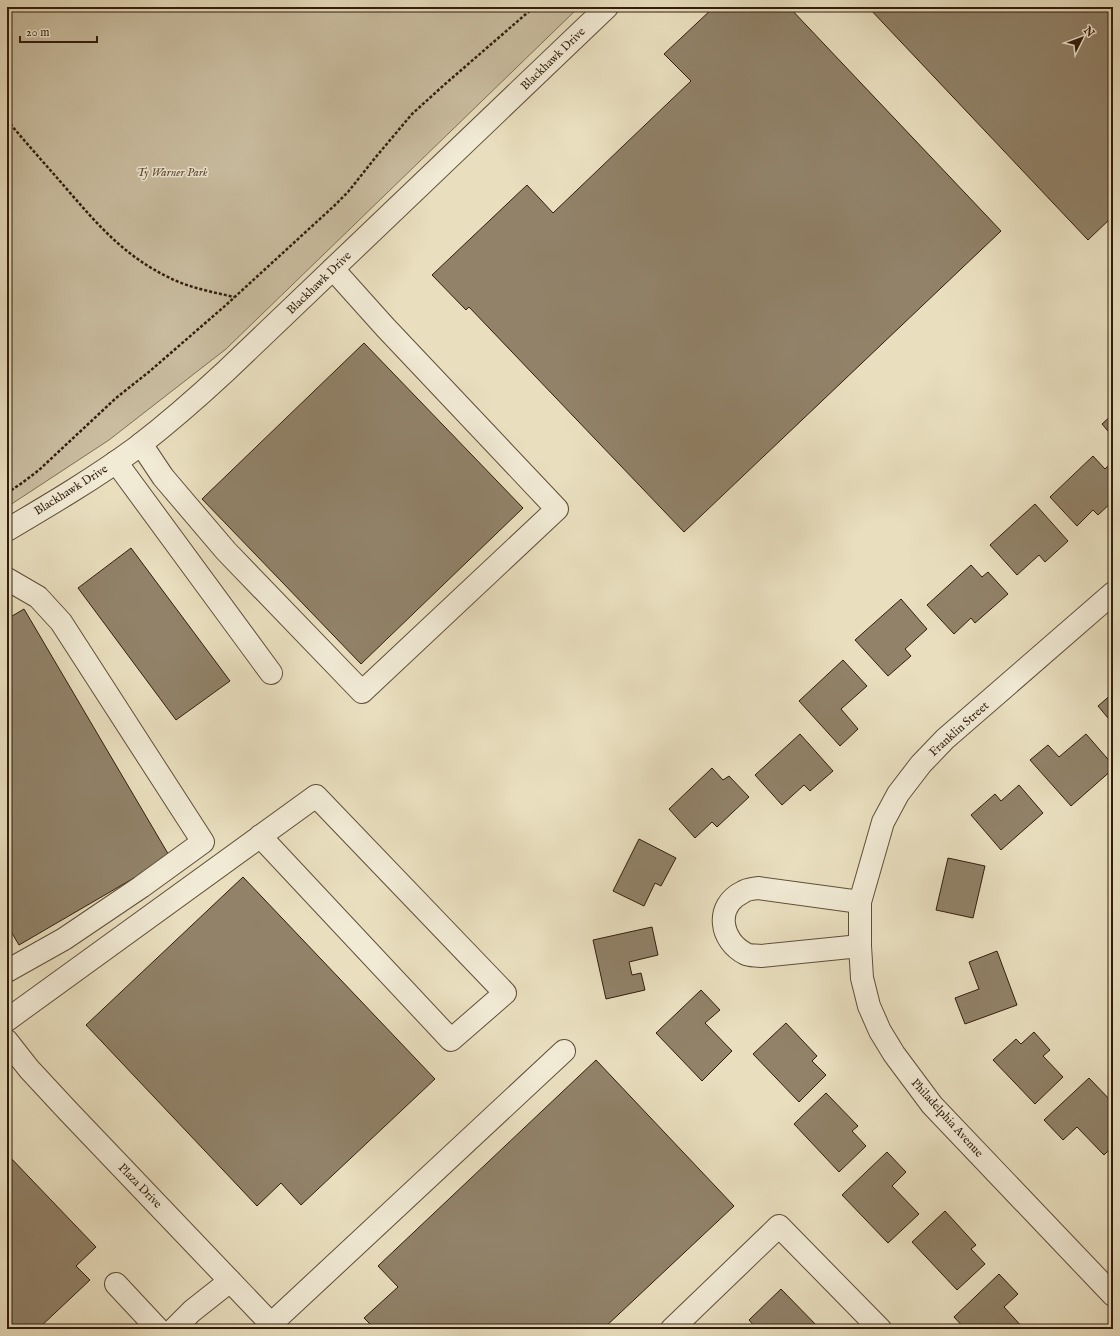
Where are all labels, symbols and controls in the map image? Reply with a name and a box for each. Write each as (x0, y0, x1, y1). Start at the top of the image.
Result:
scale bar (20, 18, 97, 44)
north arrow (1062, 18, 1102, 58)
text: N (1080, 23, 1097, 41)
street label: Blackhawk Drive (518, 24, 589, 94)
text: 20 m (26, 25, 49, 40)
park label: Ty Warner Park (136, 165, 208, 180)
street label: Blackhawk Drive (284, 248, 355, 318)
street label: Blackhawk Drive (31, 461, 111, 519)
street label: Franklin Street (926, 698, 992, 760)
street label: Philadelphia Avenue (907, 1076, 987, 1161)
street label: Plaza Drive (115, 1160, 165, 1212)

